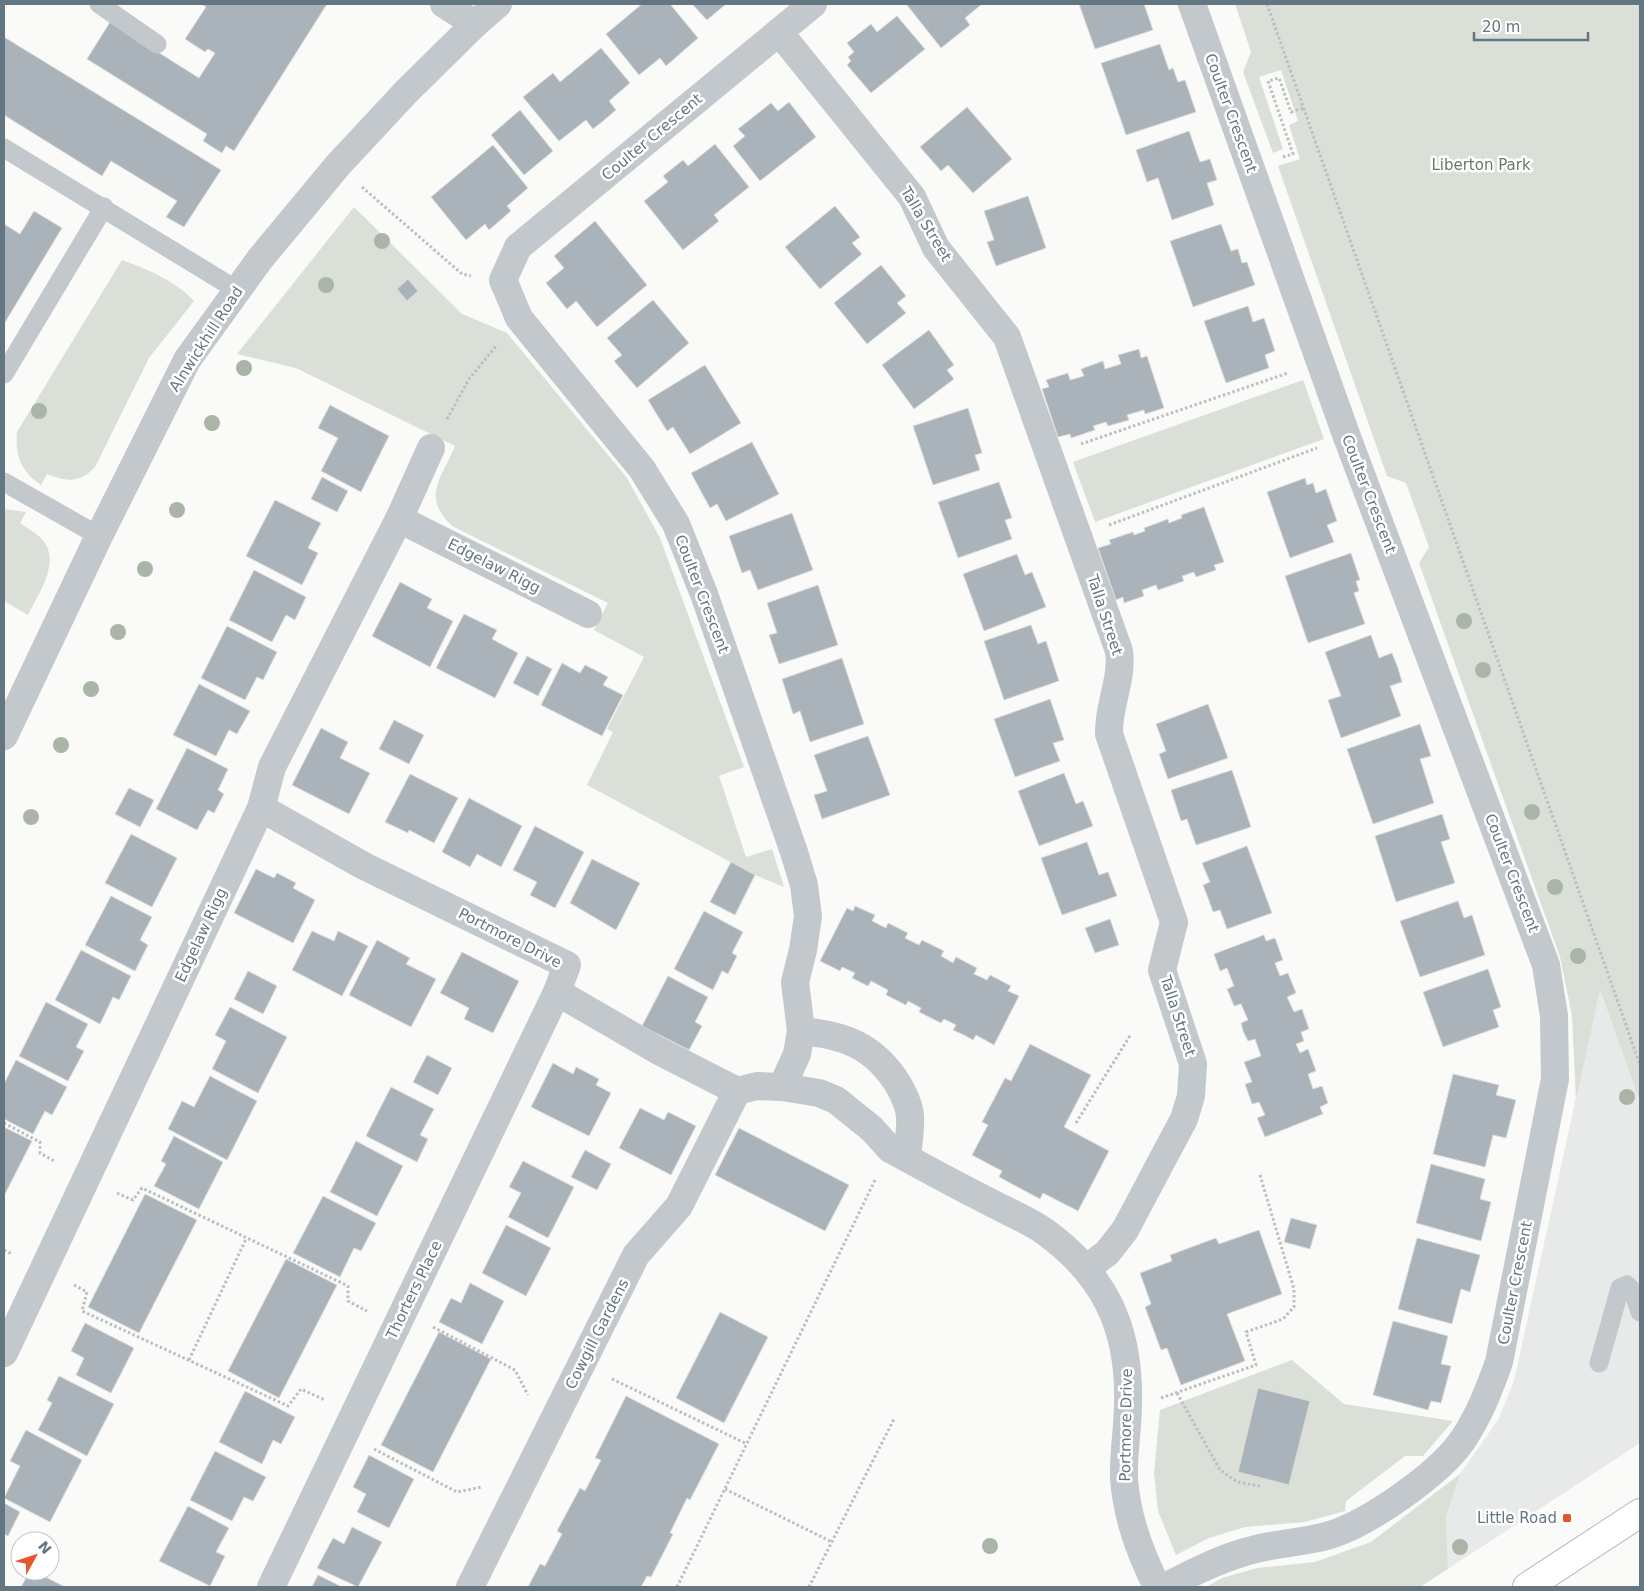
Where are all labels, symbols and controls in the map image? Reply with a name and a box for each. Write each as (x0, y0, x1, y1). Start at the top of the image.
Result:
scale bar (1474, 10, 1588, 42)
text: 20 m (1482, 18, 1520, 36)
street label: Coulter Crescent (1201, 51, 1261, 175)
street label: Coulter Crescent (598, 90, 706, 184)
park label: Liberton Park (1431, 156, 1531, 174)
street label: Talla Street (896, 183, 955, 265)
street label: Alnwickhill Road (165, 283, 247, 395)
street label: Coulter Crescent (1338, 432, 1400, 556)
street label: Coulter Crescent (671, 532, 733, 656)
street label: Edgelaw Rigg (445, 535, 543, 597)
street label: Talla Street (1083, 571, 1127, 658)
street label: Coulter Crescent (1481, 811, 1543, 935)
street label: Edgelaw Rigg (171, 885, 231, 985)
street label: Portmore Drive (455, 904, 565, 972)
street label: Talla Street (1156, 972, 1200, 1059)
street label: Coulter Crescent (1494, 1220, 1536, 1346)
street label: Thorters Place (382, 1238, 446, 1343)
street label: Cowgill Gardens (561, 1276, 633, 1392)
street label: Portmore Drive (1116, 1368, 1136, 1482)
place label: Little Road (1477, 1509, 1557, 1527)
marker: Little Road (1561, 1512, 1573, 1524)
north arrow (10, 1531, 60, 1581)
text: N (35, 1538, 55, 1557)

